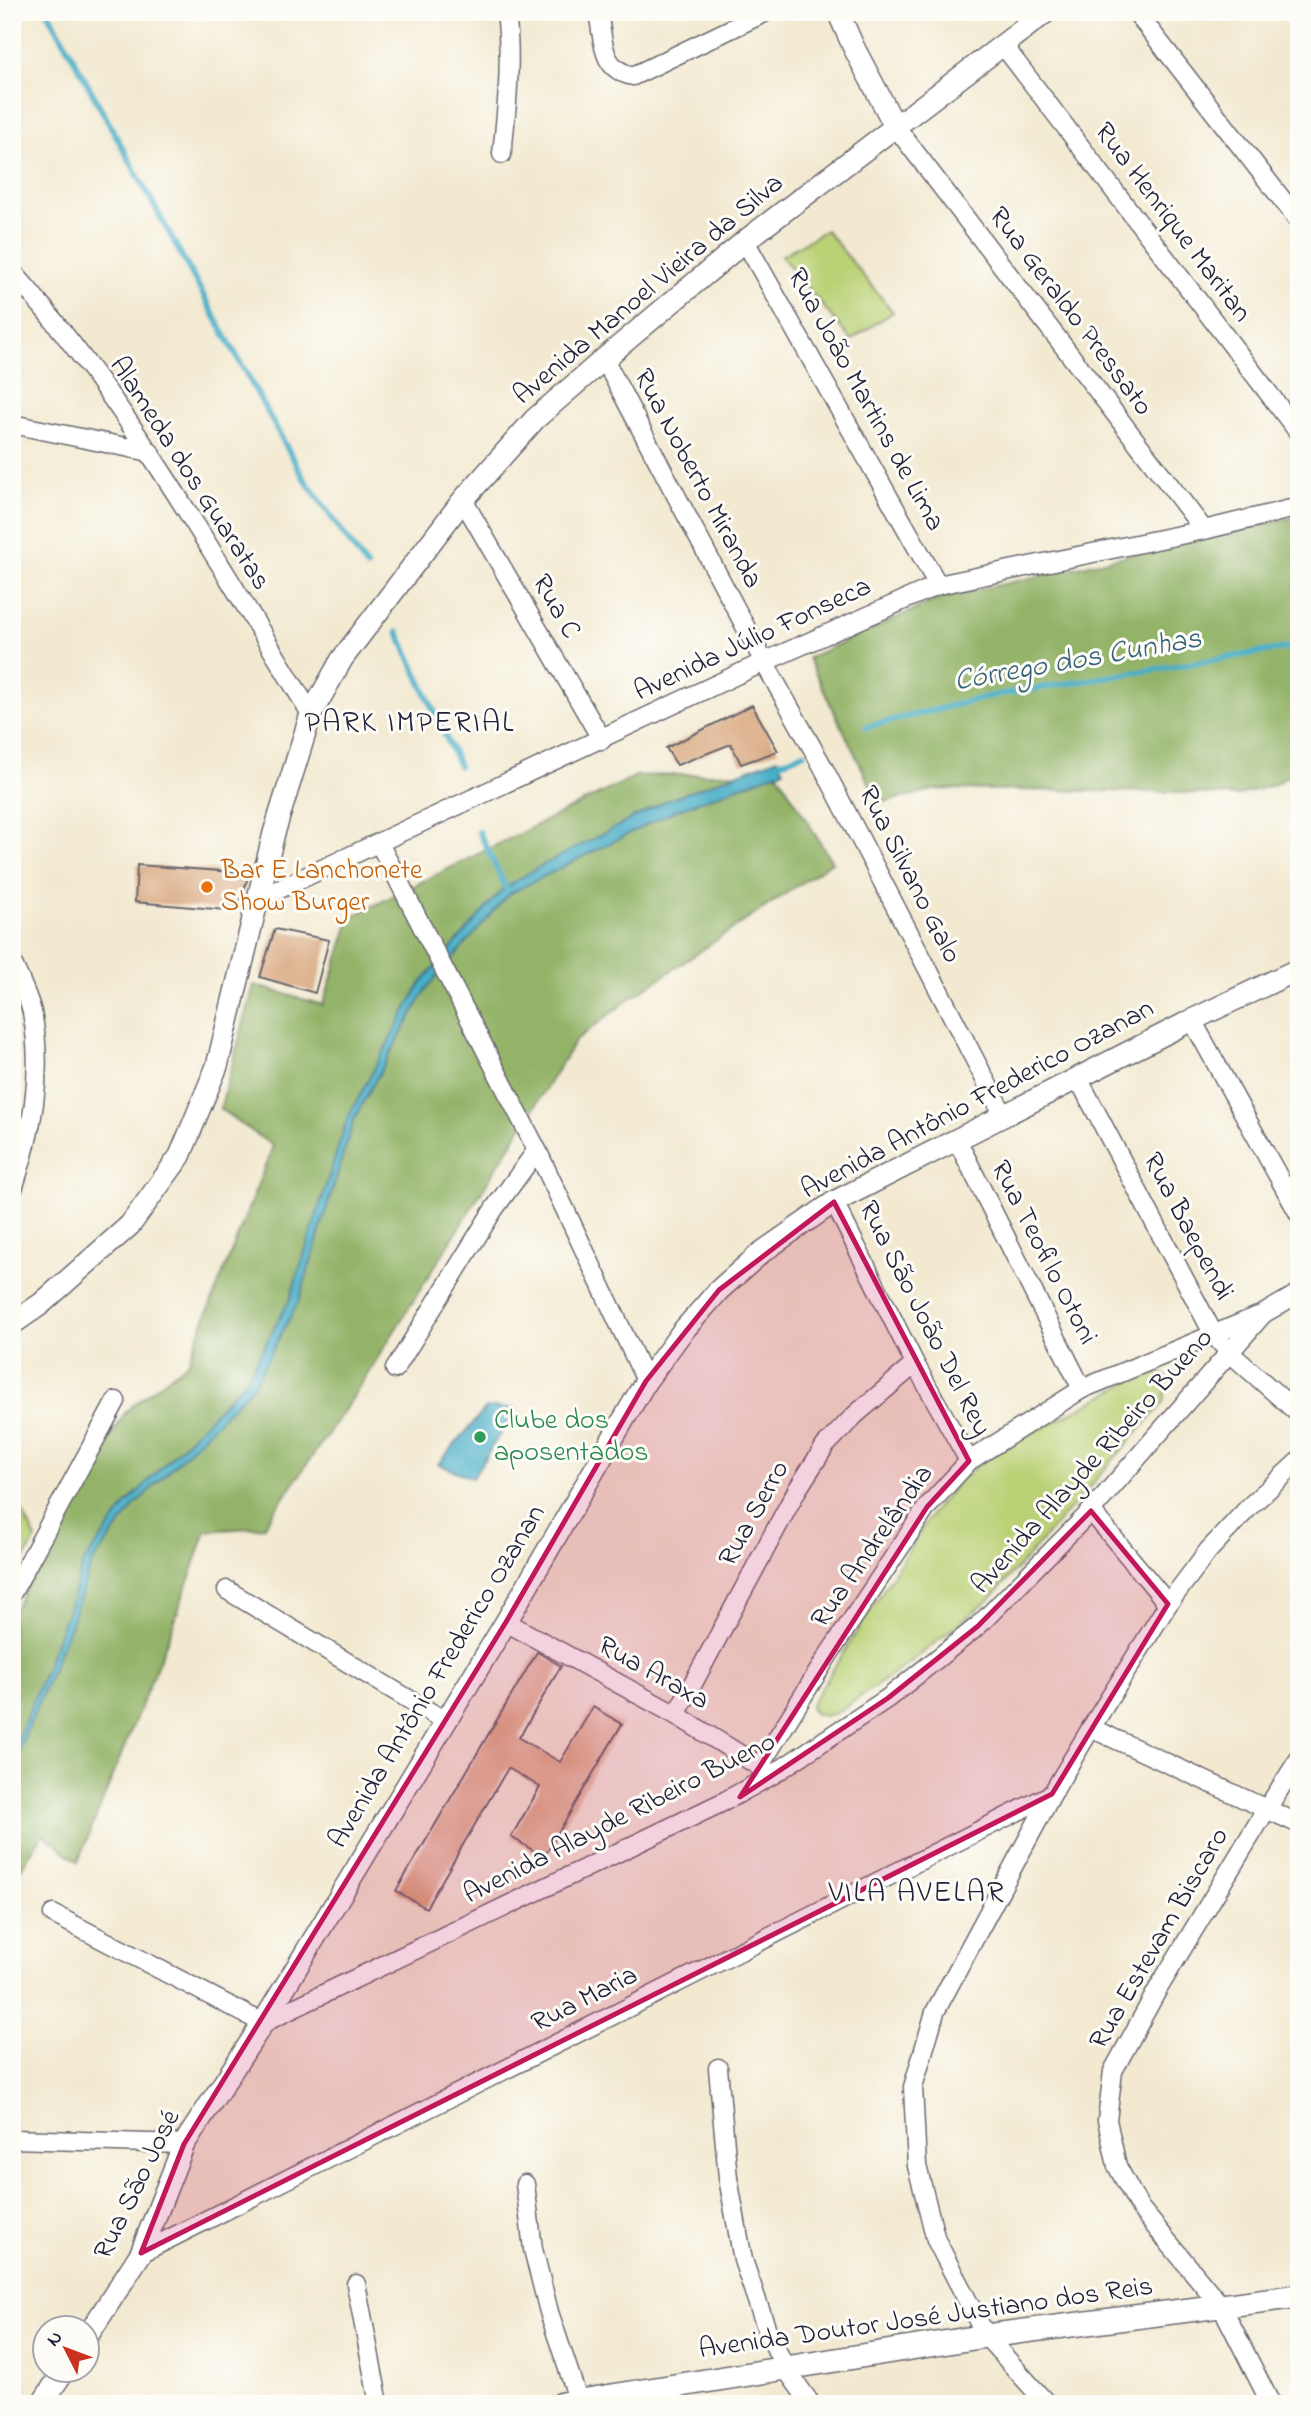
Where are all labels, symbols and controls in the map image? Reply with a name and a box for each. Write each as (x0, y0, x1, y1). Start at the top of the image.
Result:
street label: Rua Henrique Maritan (1083, 114, 1261, 332)
street label: Avenida Manoel Vieira da Silva (505, 164, 793, 416)
street label: Rua Geraldo Pressato (978, 199, 1162, 425)
street label: Rua João Martins de Lima (775, 261, 955, 539)
street label: Alameda dos Guaratas (98, 349, 280, 599)
street label: Rua Noberto Miranda (622, 362, 772, 596)
street label: Rua C (520, 567, 590, 647)
street label: Avenida Júlio Fonseca (628, 567, 878, 713)
water label: Córrego dos Cunhas (951, 618, 1206, 704)
district label: PARK IMPERIAL (305, 702, 515, 746)
street label: Rua Silvano Galo (847, 779, 971, 971)
place label: Bar E Lanchonete Show Burger (220, 851, 423, 924)
marker: Bar E Lanchonete Show Burger (199, 879, 215, 895)
street label: Avenida Antônio Frederico Ozanan (794, 989, 1162, 1211)
street label: Rua Baependi (1131, 1146, 1243, 1308)
street label: Rua Teofilo Otoni (979, 1154, 1107, 1352)
street label: Rua São João Del Rey (847, 1194, 1001, 1444)
street label: Avenida Alayde Ribeiro Bueno (962, 1320, 1224, 1604)
place label: Clube dos aposentados (494, 1401, 649, 1474)
marker: Clube dos aposentados (472, 1429, 488, 1445)
street label: Rua Serro (709, 1453, 801, 1575)
street label: Rua Andrelândia (801, 1457, 945, 1637)
street label: Avenida Antônio Frederico Ozanan (319, 1497, 557, 1857)
street label: Rua Araxa (590, 1626, 716, 1722)
street label: Avenida Alayde Ribeiro Bueno (457, 1722, 783, 1916)
street label: Rua Estevam Biscaro (1080, 1820, 1240, 2058)
district label: VILA AVELAR (827, 1872, 1006, 1916)
street label: Rua Maria (525, 1956, 645, 2044)
street label: Rua São José (84, 2103, 192, 2267)
street label: Avenida Doutor José Justiano dos Reis (696, 2267, 1156, 2371)
north arrow (32, 2314, 102, 2384)
text: N (41, 2325, 70, 2353)

